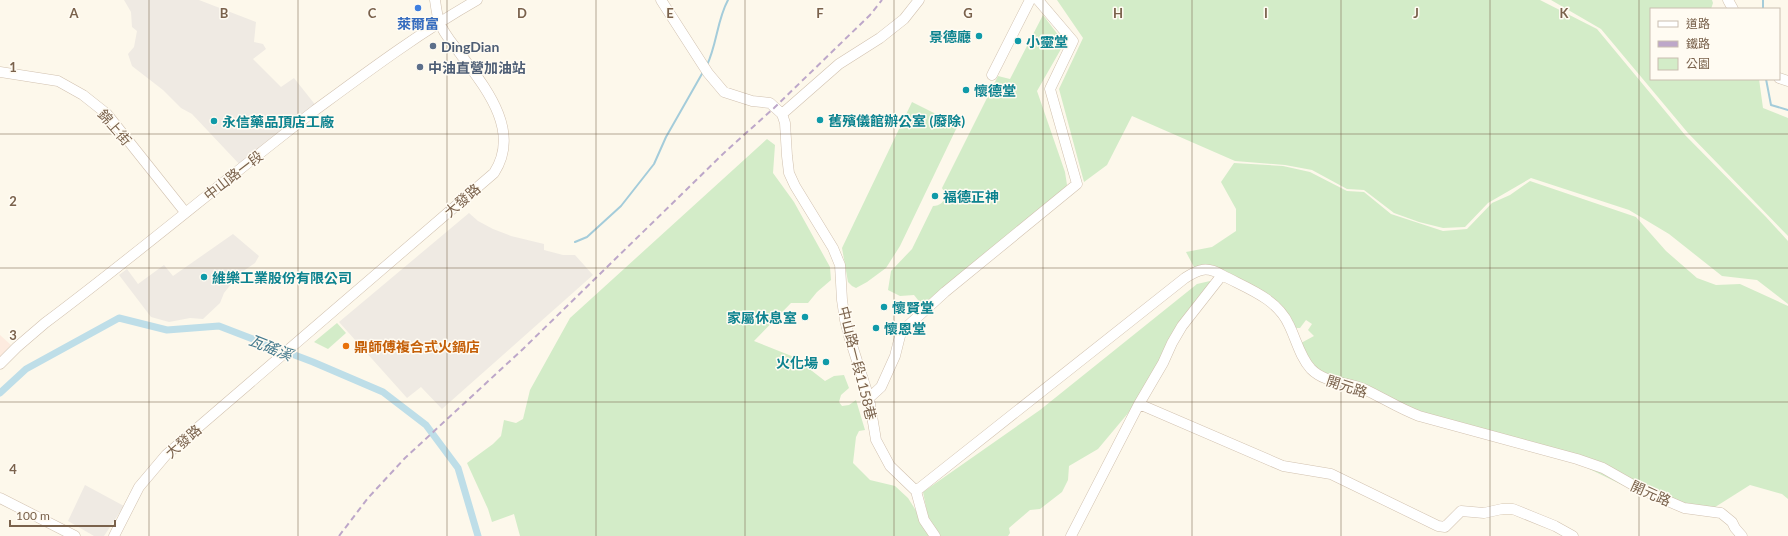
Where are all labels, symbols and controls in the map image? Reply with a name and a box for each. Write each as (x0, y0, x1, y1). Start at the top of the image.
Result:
marker: 萊爾富 (413, 3, 423, 13)
text: A (68, 5, 79, 21)
text: B (220, 5, 229, 21)
text: C (368, 5, 377, 21)
text: D (517, 5, 527, 21)
text: E (666, 5, 674, 21)
text: F (816, 5, 824, 21)
text: G (963, 5, 973, 21)
text: H (1113, 5, 1123, 21)
text: I (1264, 5, 1268, 21)
text: J (1413, 5, 1419, 21)
text: K (1560, 5, 1570, 21)
legend (1650, 8, 1780, 80)
place label: 萊爾富 (397, 15, 439, 32)
text: 道路 (1686, 16, 1710, 31)
place label: 景德廳 (929, 28, 971, 45)
marker: 景德廳 (974, 31, 984, 41)
place label: 小靈堂 (1026, 33, 1068, 50)
marker: 小靈堂 (1013, 36, 1023, 46)
text: 鐵路 (1686, 36, 1710, 51)
place label: DingDian (441, 38, 499, 55)
marker: DingDian (428, 41, 438, 51)
text: 公園 (1686, 56, 1710, 71)
text: 1 (9, 59, 17, 75)
place label: 中油直營加油站 (428, 59, 526, 76)
marker: 中油直營加油站 (415, 62, 425, 72)
place label: 懷德堂 (974, 82, 1016, 99)
marker: 懷德堂 (961, 85, 971, 95)
street label: 錦上街 (95, 106, 135, 148)
place label: 舊殯儀館辦公室 (廢除) (828, 112, 965, 129)
place label: 永信藥品頂店工廠 (222, 113, 334, 130)
marker: 舊殯儀館辦公室 (廢除) (815, 115, 825, 125)
marker: 永信藥品頂店工廠 (209, 116, 219, 126)
street label: 中山路一段 (200, 147, 266, 203)
street label: 大發路 (441, 180, 483, 220)
place label: 福德正神 (943, 188, 999, 205)
marker: 福德正神 (930, 191, 940, 201)
text: 2 (9, 193, 17, 209)
place label: 維樂工業股份有限公司 (212, 269, 352, 286)
marker: 維樂工業股份有限公司 (199, 272, 209, 282)
place label: 懷賢堂 (892, 299, 934, 316)
marker: 懷賢堂 (879, 302, 889, 312)
street label: 中山路一段1158巷 (836, 304, 880, 422)
place label: 家屬休息室 (727, 309, 797, 326)
marker: 家屬休息室 (800, 312, 810, 322)
place label: 懷恩堂 (884, 320, 926, 337)
marker: 懷恩堂 (871, 323, 881, 333)
text: 3 (9, 327, 17, 343)
water label: 瓦磘溪 (247, 330, 297, 365)
place label: 鼎師傅複合式火鍋店 (354, 338, 480, 355)
marker: 鼎師傅複合式火鍋店 (341, 341, 351, 351)
place label: 火化場 (776, 354, 818, 371)
marker: 火化場 (821, 357, 831, 367)
street label: 開元路 (1324, 371, 1370, 401)
street label: 大發路 (162, 421, 204, 461)
text: 4 (9, 461, 17, 477)
street label: 開元路 (1628, 477, 1674, 509)
scale bar (10, 502, 115, 528)
text: 100 m (16, 508, 50, 523)

